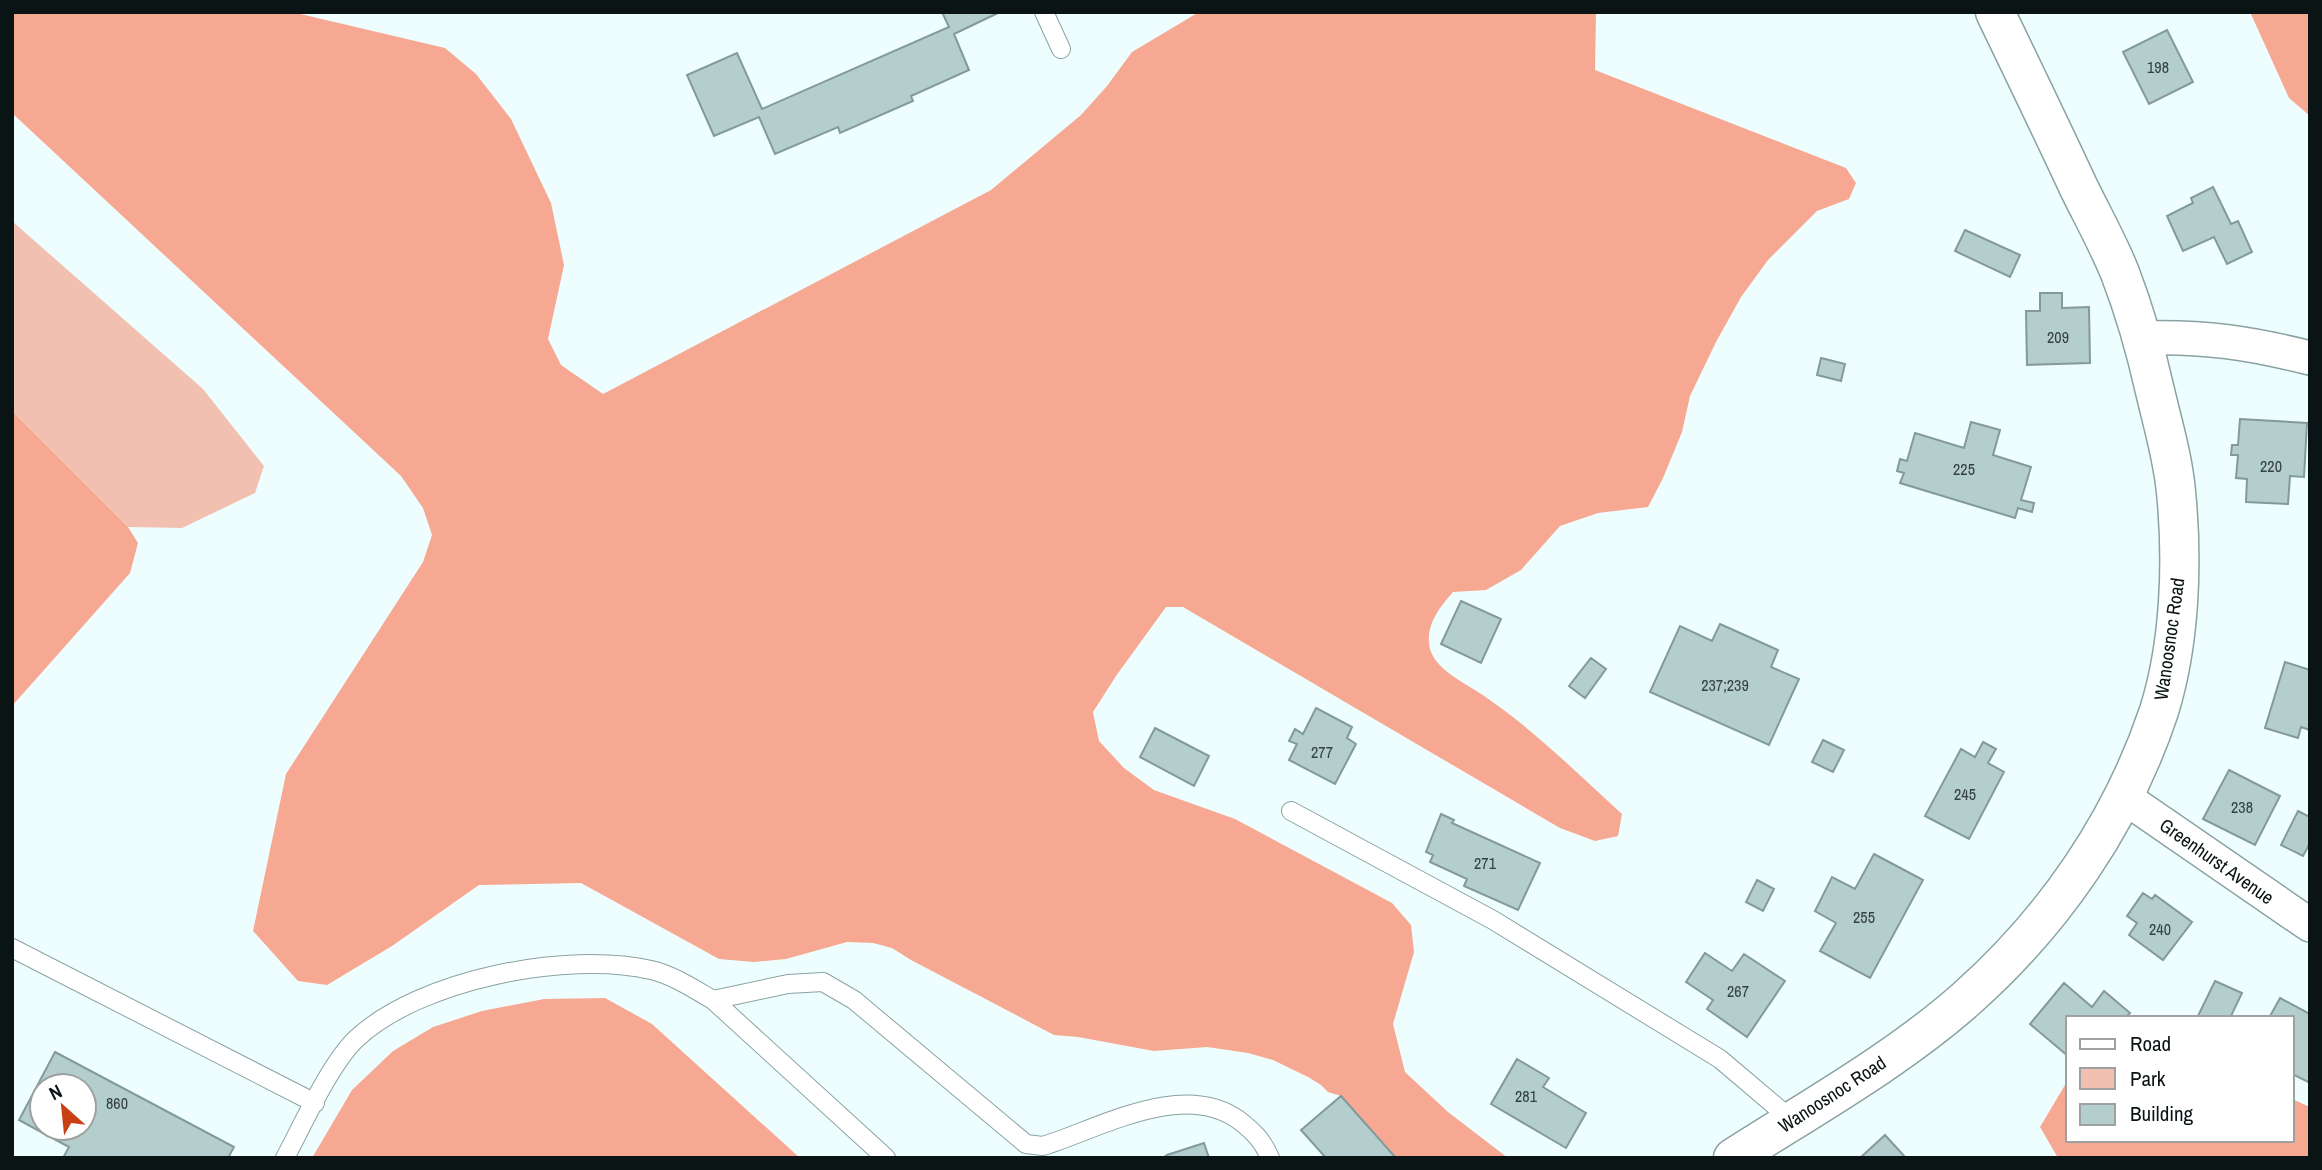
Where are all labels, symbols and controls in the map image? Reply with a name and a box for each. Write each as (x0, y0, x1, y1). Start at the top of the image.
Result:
house number: 198 (2147, 56, 2169, 78)
house number: 209 (2047, 326, 2069, 348)
house number: 220 (2260, 455, 2282, 477)
house number: 225 (1953, 458, 1975, 480)
street label: Wanoosnoc Road (2148, 576, 2190, 702)
house number: 237;239 (1701, 674, 1749, 696)
house number: 277 (1311, 741, 1333, 763)
house number: 245 (1954, 783, 1976, 805)
house number: 238 (2231, 796, 2253, 818)
street label: Greenhurst Avenue (2155, 812, 2279, 910)
house number: 271 (1474, 852, 1497, 874)
house number: 255 (1853, 906, 1875, 928)
house number: 240 (2149, 918, 2171, 940)
house number: 267 (1727, 980, 1749, 1002)
legend (2066, 1016, 2294, 1142)
text: Road (2130, 1029, 2171, 1058)
street label: Wanoosnoc Road (1773, 1050, 1891, 1138)
text: Park (2130, 1064, 2166, 1093)
north arrow (28, 1072, 98, 1142)
text: N (44, 1078, 66, 1106)
house number: 281 (1515, 1085, 1538, 1107)
house number: 860 (106, 1092, 128, 1114)
text: Building (2130, 1099, 2194, 1128)

